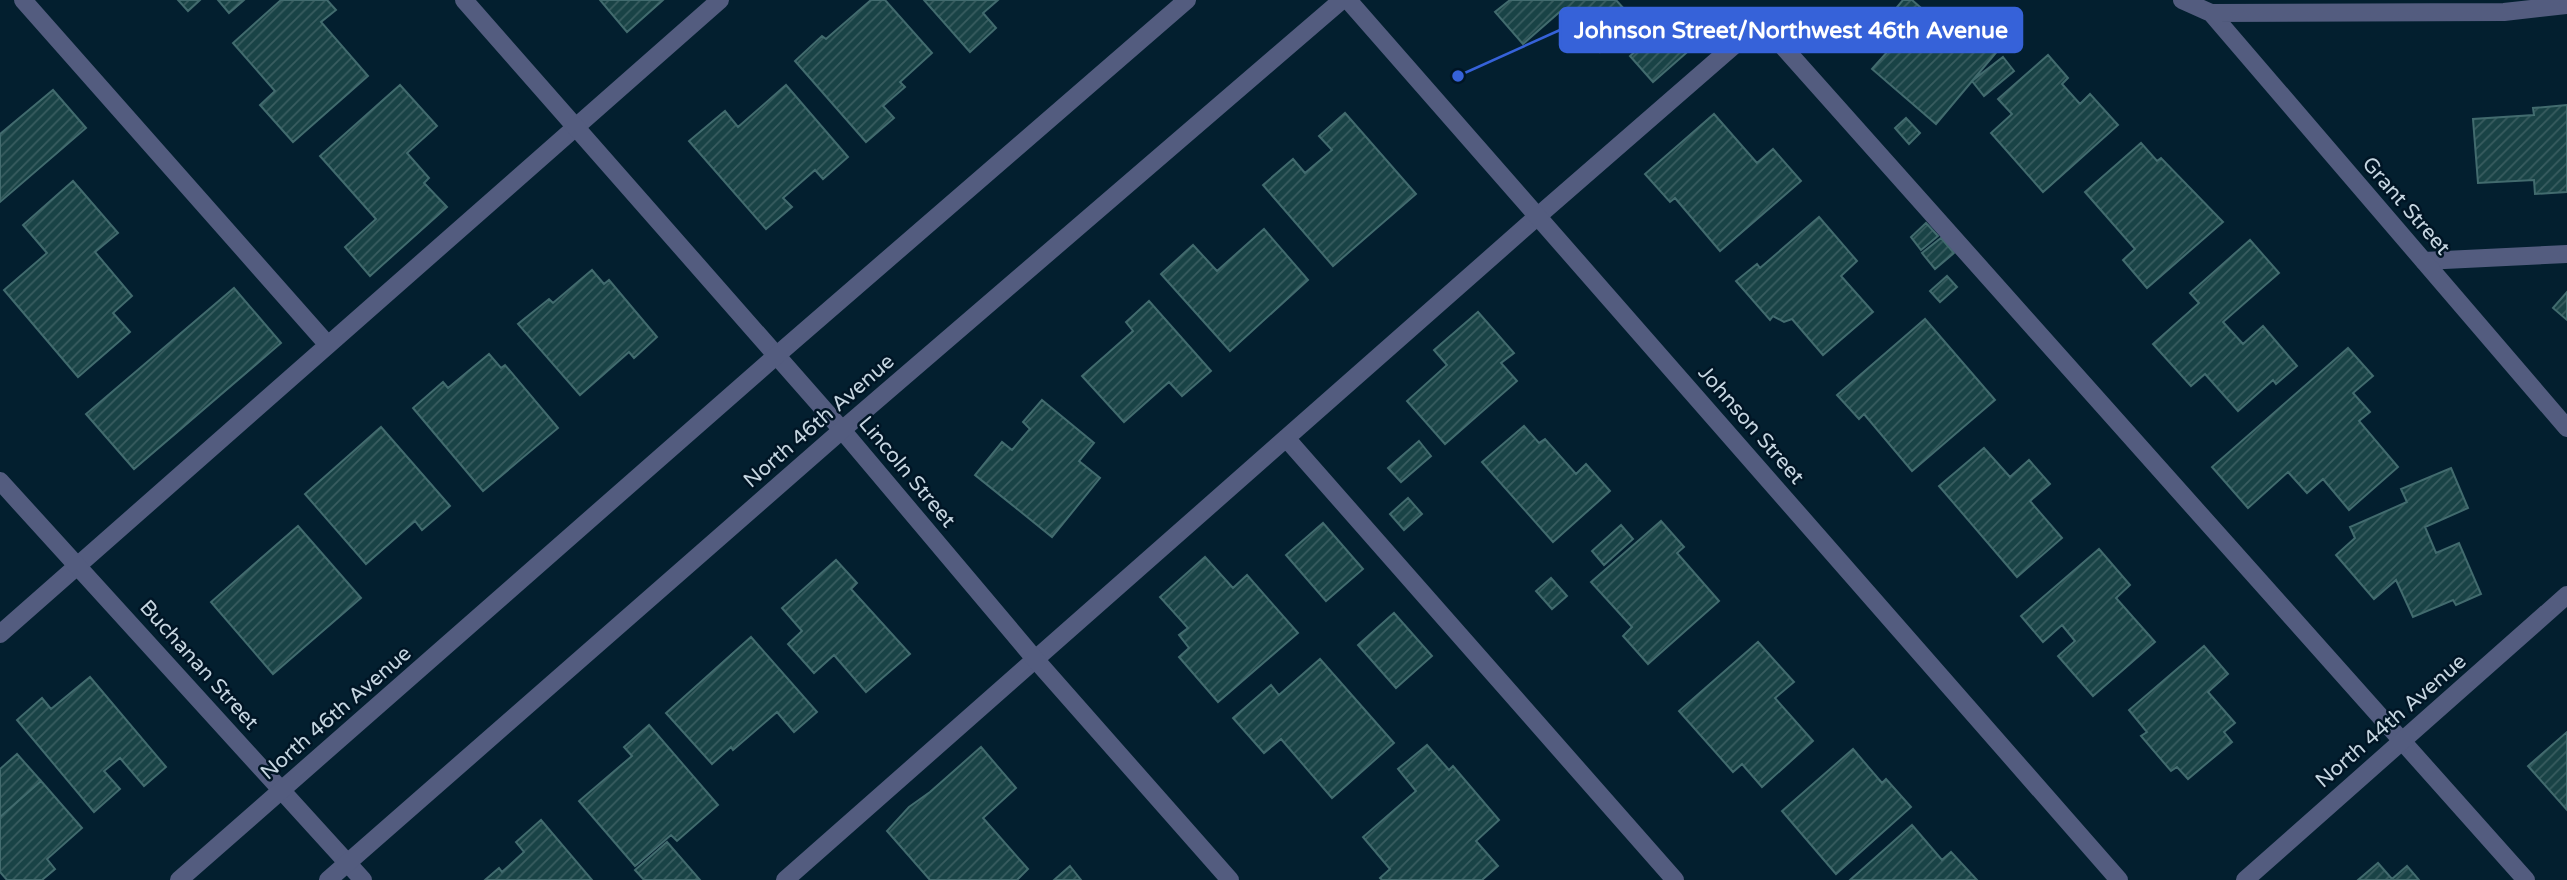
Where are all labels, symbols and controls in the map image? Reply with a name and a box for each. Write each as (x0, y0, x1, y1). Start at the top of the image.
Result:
callout: Johnson Street/Northwest 46th Avenue (1560, 8, 2022, 52)
text: Johnson Street/Northwest 46th Avenue (1573, 17, 2008, 45)
street label: Grant Street (2357, 152, 2455, 260)
street label: North 46th Avenue (739, 349, 900, 493)
street label: Johnson Street (1693, 360, 1809, 490)
street label: Lincoln Street (853, 411, 961, 533)
street label: Buchanan Street (134, 595, 264, 735)
street label: North 46th Avenue (256, 641, 417, 785)
street label: North 44th Avenue (2311, 649, 2472, 793)

